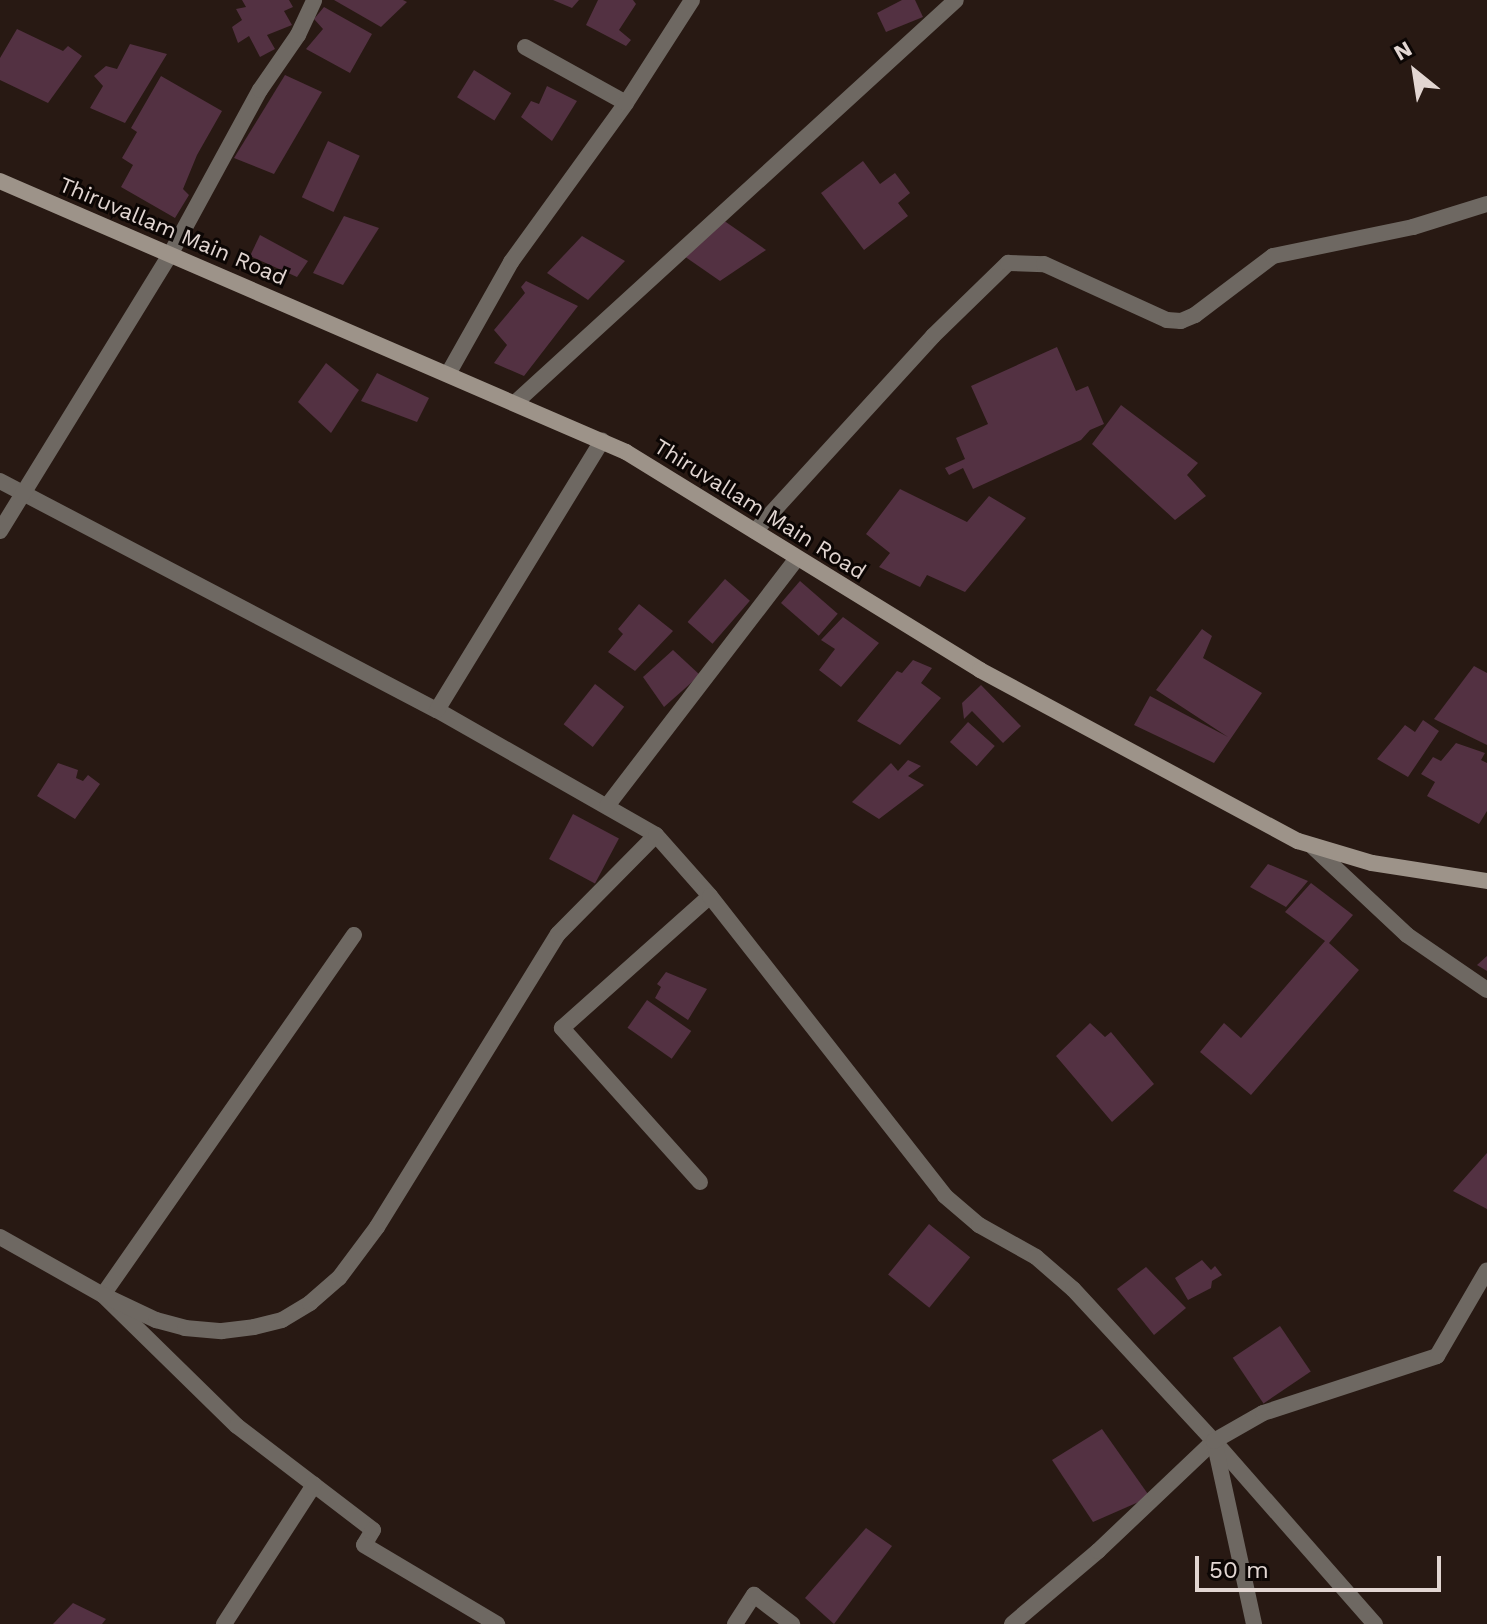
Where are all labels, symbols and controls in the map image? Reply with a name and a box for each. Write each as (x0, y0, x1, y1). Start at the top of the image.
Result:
north arrow (1375, 32, 1455, 112)
text: N (1389, 36, 1416, 66)
street label: Thiruvallam Main Road (55, 171, 291, 291)
street label: Thiruvallam Main Road (649, 433, 871, 585)
scale bar (1199, 1540, 1445, 1590)
text: 50 m (1209, 1556, 1269, 1584)

